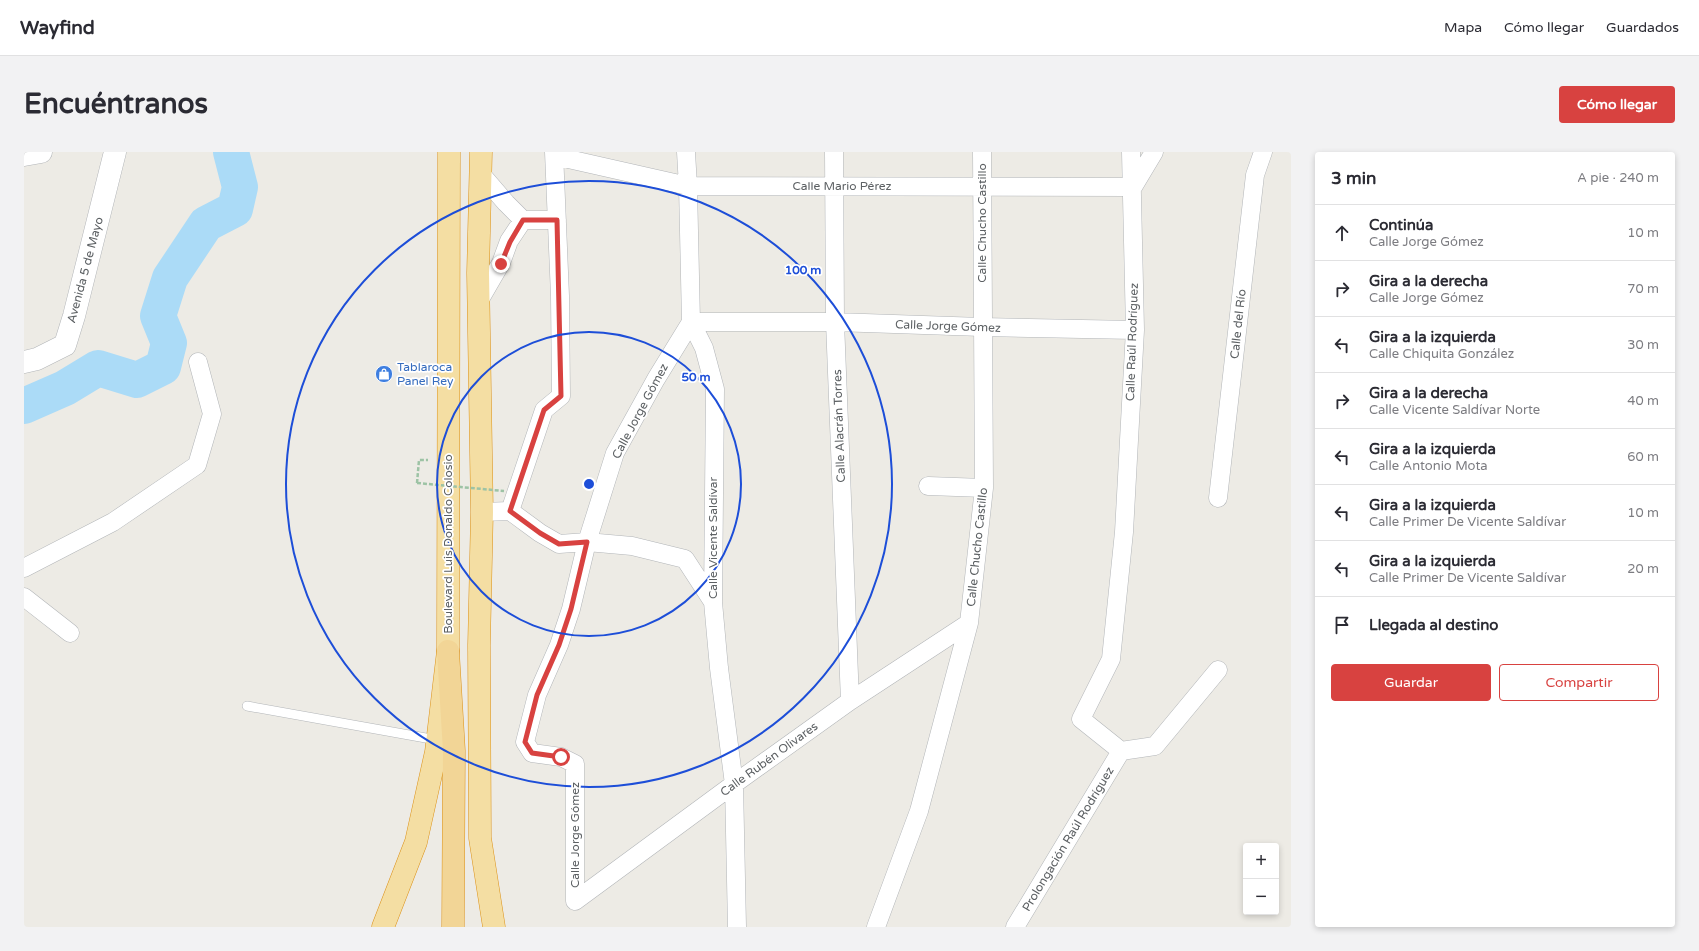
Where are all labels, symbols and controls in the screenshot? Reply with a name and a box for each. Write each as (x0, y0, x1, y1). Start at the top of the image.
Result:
text: Wayfind (20, 17, 95, 39)
text: Mapa (1444, 19, 1482, 36)
text: Cómo llegar (1504, 19, 1584, 36)
text: Guardados (1606, 19, 1679, 36)
button: Cómo llegar (1559, 86, 1675, 123)
text: Encuéntranos (24, 87, 208, 121)
street label: Calle Chucho Castillo (975, 163, 989, 283)
text: 3 min (1331, 168, 1376, 189)
text: A pie · 240 m (1577, 170, 1659, 186)
street label: Calle Mario Pérez (792, 179, 892, 193)
street label: Avenida 5 de Mayo (64, 215, 106, 325)
text: Continúa (1369, 216, 1433, 234)
icon: ahead (1331, 222, 1353, 244)
text: 10 m (1627, 225, 1659, 241)
text: Calle Jorge Gómez (1369, 234, 1484, 250)
route end (492, 255, 510, 273)
text: 100 m (785, 263, 821, 277)
text: Gira a la derecha (1369, 272, 1488, 290)
icon: right (1331, 278, 1353, 300)
text: 70 m (1627, 281, 1659, 297)
street label: Calle Raúl Rodríguez (1123, 283, 1141, 401)
street label: Calle del Río (1227, 288, 1249, 360)
text: Calle Jorge Gómez (1369, 290, 1484, 306)
street label: Calle Jorge Gómez (895, 317, 1001, 335)
text: Gira a la izquierda (1369, 328, 1496, 346)
icon: left (1331, 334, 1353, 356)
text: 30 m (1627, 337, 1659, 353)
text: Calle Chiquita González (1369, 346, 1514, 362)
place label: Tablaroca Panel Rey (397, 360, 454, 388)
street label: Calle Jorge Gómez (609, 361, 671, 461)
shop icon: Tablaroca Panel Rey (374, 364, 394, 384)
street label: Calle Alacrán Torres (830, 369, 848, 483)
text: 50 m (681, 370, 711, 384)
text: Gira a la derecha (1369, 384, 1488, 402)
icon: right (1331, 390, 1353, 412)
text: 40 m (1627, 393, 1659, 409)
text: Calle Vicente Saldívar Norte (1369, 402, 1540, 418)
text: Gira a la izquierda (1369, 440, 1496, 458)
icon: left (1331, 446, 1353, 468)
text: 60 m (1627, 449, 1659, 465)
street label: Boulevard Luis Donaldo Colosio (441, 454, 455, 634)
text: Calle Antonio Mota (1369, 458, 1488, 474)
centre of rings (582, 477, 596, 491)
street label: Calle Vicente Saldívar (706, 477, 720, 599)
street label: Calle Chucho Castillo (964, 487, 990, 607)
text: Gira a la izquierda (1369, 496, 1496, 514)
icon: left (1331, 502, 1353, 524)
text: 10 m (1627, 505, 1659, 521)
text: Calle Primer De Vicente Saldívar (1369, 514, 1566, 530)
text: Gira a la izquierda (1369, 552, 1496, 570)
icon: left (1331, 558, 1353, 580)
text: 20 m (1627, 561, 1659, 577)
text: Calle Primer De Vicente Saldívar (1369, 570, 1566, 586)
icon: arrive (1331, 614, 1353, 636)
text: Llegada al destino (1369, 616, 1498, 634)
button: Guardar (1331, 664, 1491, 701)
button: Compartir (1499, 664, 1659, 701)
street label: Calle Rubén Olivares (717, 719, 821, 799)
route start (552, 748, 570, 766)
street label: Prolongación Raúl Rodríguez (1019, 764, 1117, 914)
street label: Calle Jorge Gómez (568, 782, 582, 888)
map controls (1243, 843, 1279, 915)
button: + (1243, 843, 1279, 879)
button: − (1243, 879, 1279, 915)

